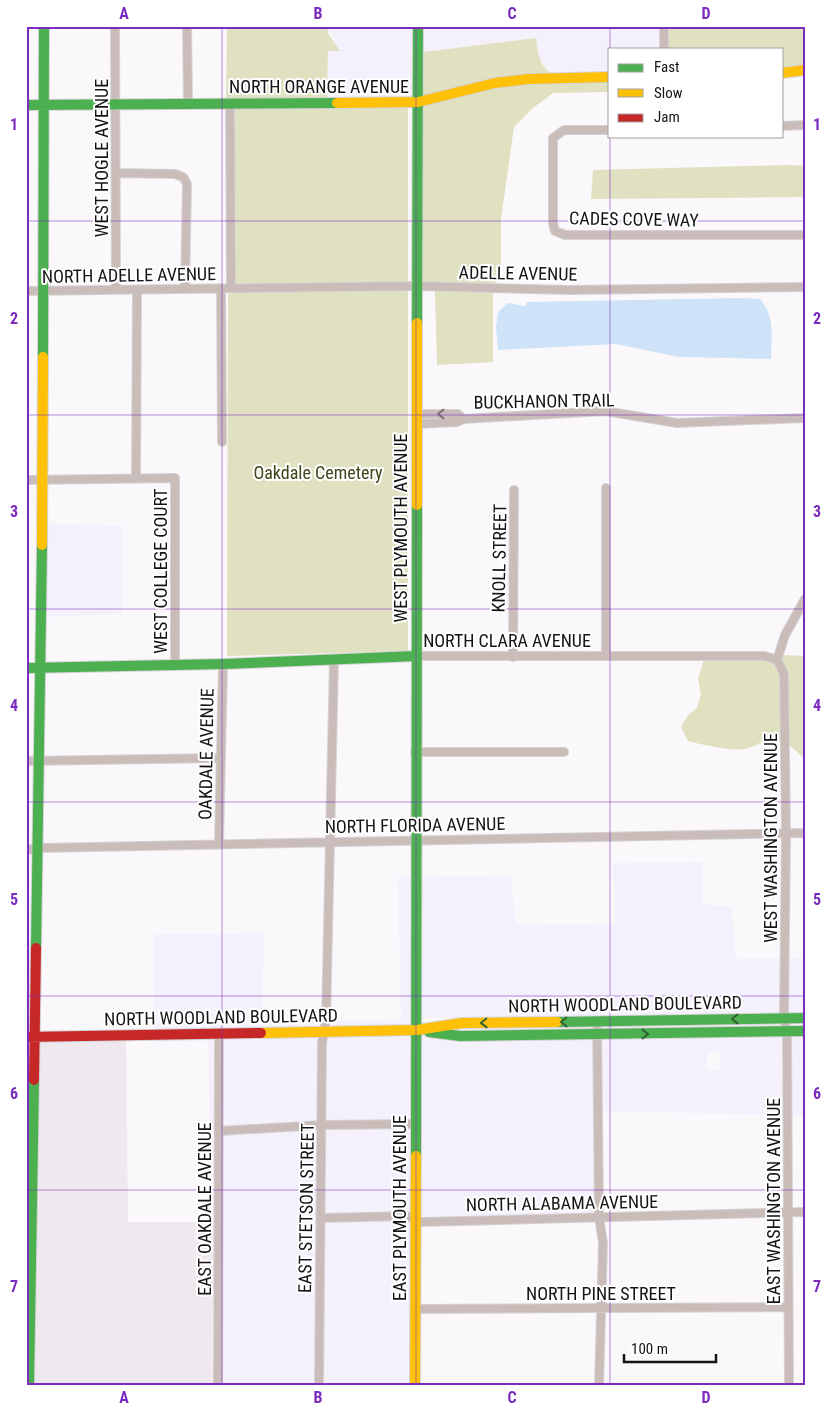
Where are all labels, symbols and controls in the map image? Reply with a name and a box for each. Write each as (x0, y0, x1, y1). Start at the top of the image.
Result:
text: A (119, 4, 129, 23)
text: B (314, 4, 323, 23)
text: C (507, 4, 517, 23)
text: D (701, 4, 711, 23)
legend (608, 48, 784, 138)
text: Fast (654, 58, 679, 76)
street label: NORTH ORANGE AVENUE (229, 76, 409, 97)
street label: WEST HOGLE AVENUE (91, 79, 112, 237)
text: Slow (654, 84, 683, 102)
text: Jam (654, 108, 680, 126)
text: 1 (10, 115, 18, 134)
text: 1 (813, 115, 821, 134)
street label: CADES COVE WAY (569, 207, 700, 231)
street label: ADELLE AVENUE (458, 261, 578, 285)
street label: NORTH ADELLE AVENUE (42, 263, 216, 287)
text: 2 (10, 309, 18, 328)
text: 2 (813, 309, 821, 328)
street label: BUCKHANON TRAIL (473, 389, 615, 413)
one-way arrow (436, 409, 444, 419)
street label: WEST PLYMOUTH AVENUE (390, 433, 411, 623)
park label: Oakdale Cemetery (253, 462, 383, 483)
street label: WEST COLLEGE COURT (150, 488, 171, 654)
text: 3 (10, 502, 18, 521)
text: 3 (813, 502, 821, 521)
street label: KNOLL STREET (488, 503, 510, 613)
street label: NORTH CLARA AVENUE (423, 630, 591, 651)
street label: OAKDALE AVENUE (194, 688, 218, 820)
text: 4 (10, 696, 18, 715)
text: 4 (813, 696, 821, 715)
street label: WEST WASHINGTON AVENUE (760, 733, 781, 943)
street label: NORTH FLORIDA AVENUE (325, 813, 505, 837)
text: 5 (10, 890, 18, 909)
text: 5 (813, 890, 821, 909)
street label: NORTH WOODLAND BOULEVARD (508, 991, 742, 1017)
street label: NORTH WOODLAND BOULEVARD (104, 1004, 338, 1030)
one-way arrow (731, 1014, 738, 1024)
one-way arrow (560, 1017, 568, 1027)
one-way arrow (479, 1018, 487, 1028)
one-way arrow (642, 1029, 650, 1039)
text: 6 (10, 1084, 18, 1103)
text: 6 (813, 1084, 821, 1103)
street label: EAST WASHINGTON AVENUE (763, 1098, 784, 1304)
street label: EAST PLYMOUTH AVENUE (389, 1115, 410, 1301)
street label: EAST OAKDALE AVENUE (194, 1122, 215, 1296)
street label: EAST STETSON STREET (294, 1123, 318, 1293)
street label: NORTH ALABAMA AVENUE (466, 1191, 658, 1215)
text: 7 (10, 1277, 18, 1296)
text: 7 (813, 1277, 821, 1296)
street label: NORTH PINE STREET (526, 1283, 676, 1304)
scale bar (624, 1331, 716, 1363)
text: 100 m (631, 1340, 668, 1358)
text: A (119, 1388, 129, 1407)
text: B (314, 1388, 323, 1407)
text: C (507, 1388, 517, 1407)
text: D (701, 1388, 711, 1407)

